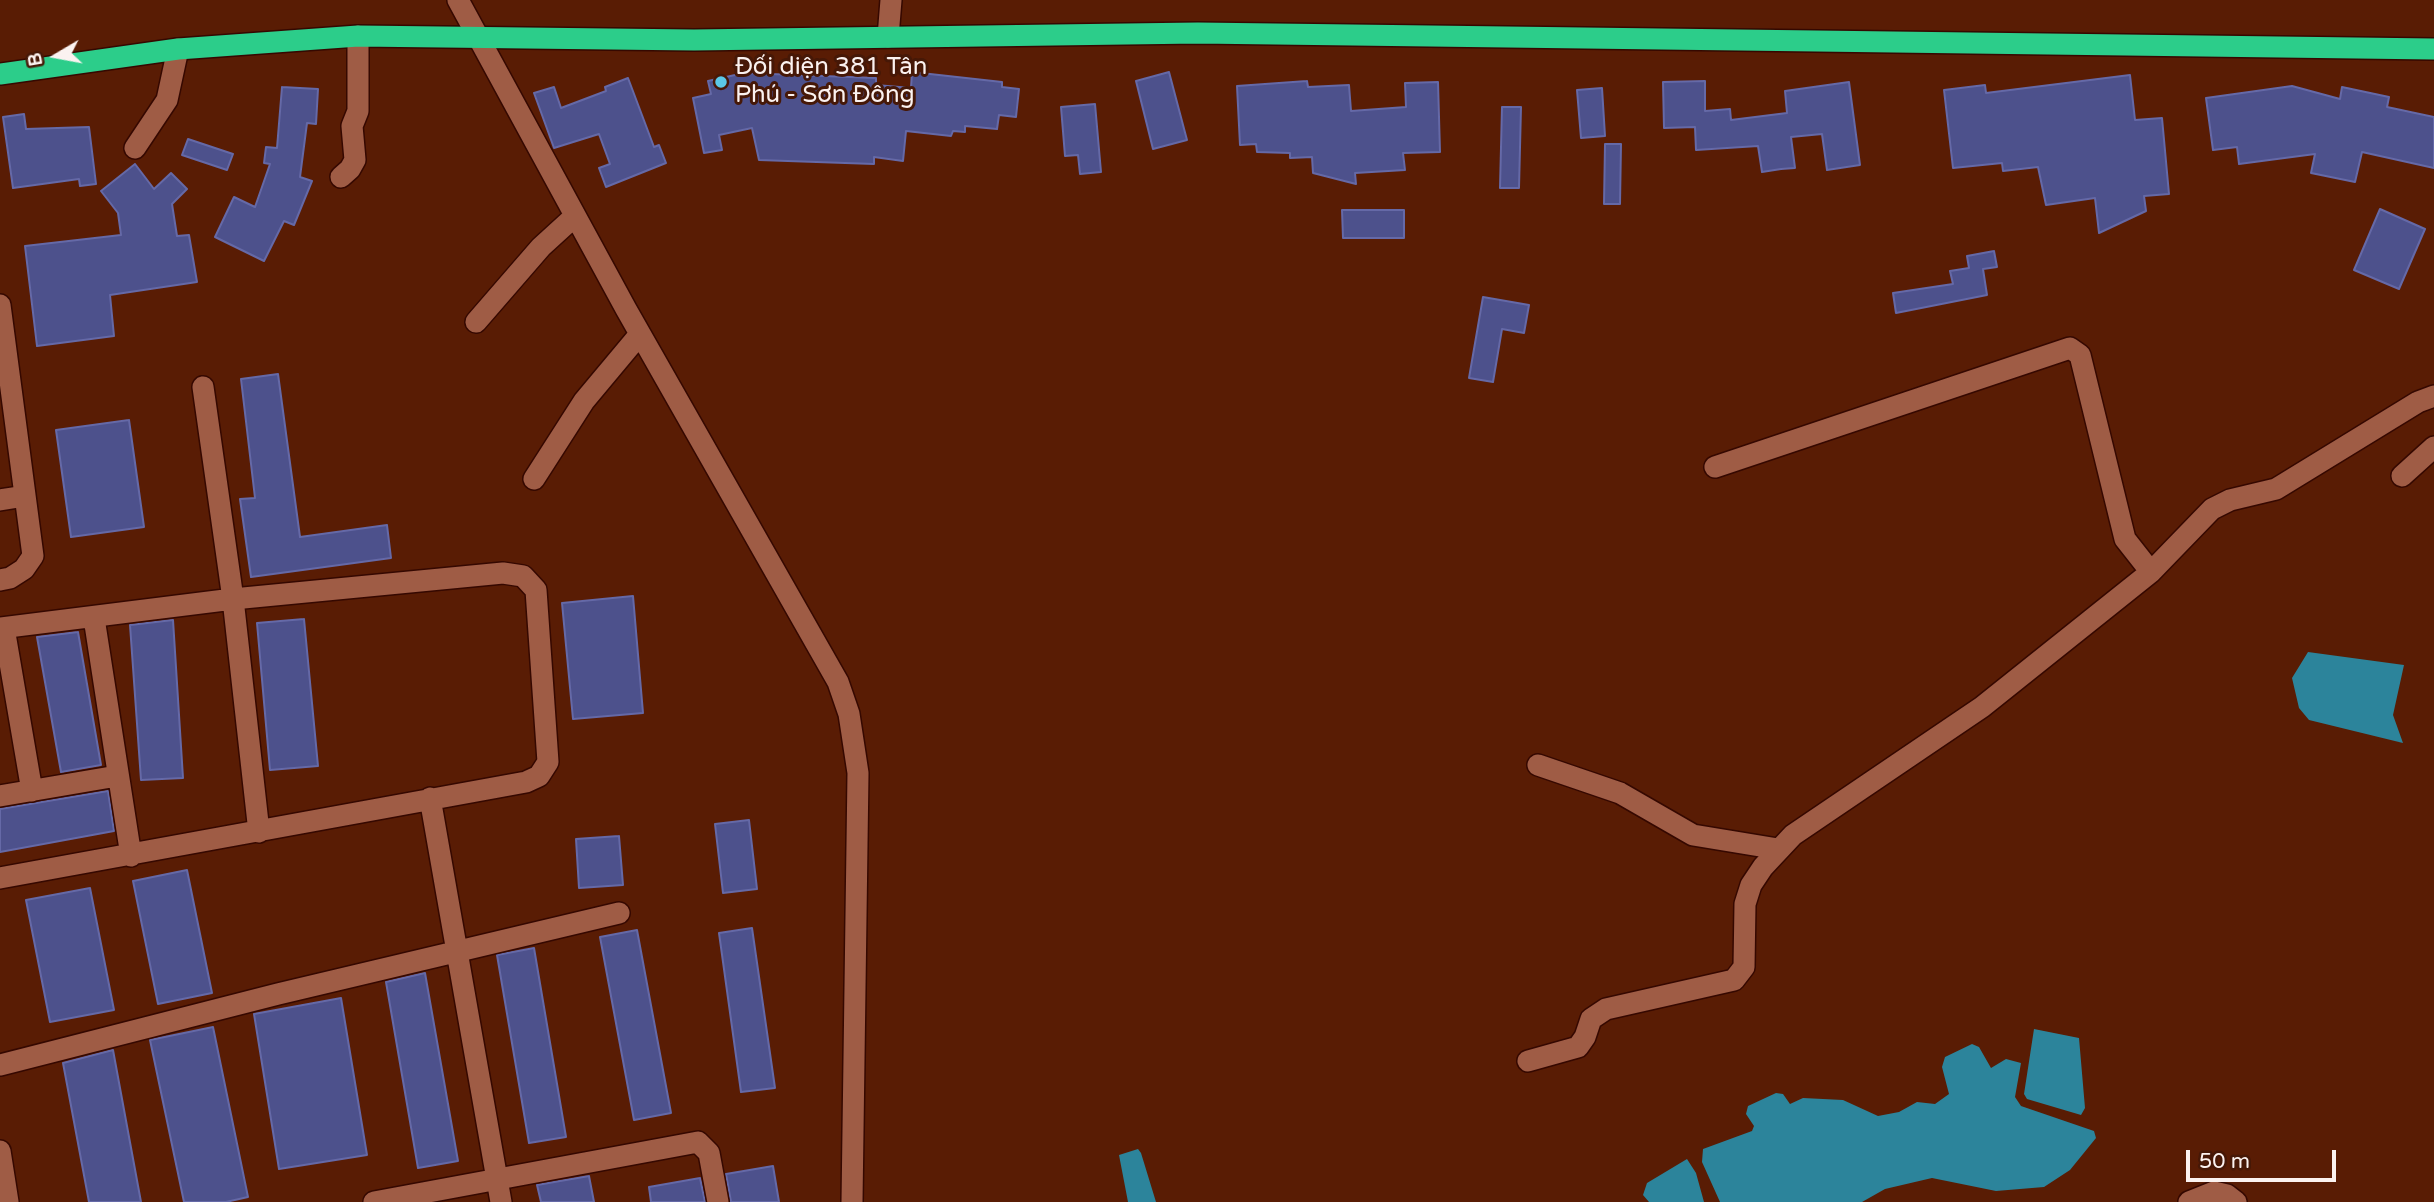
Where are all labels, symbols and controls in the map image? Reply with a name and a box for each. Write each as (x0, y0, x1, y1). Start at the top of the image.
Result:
north arrow (21, 21, 91, 91)
text: B (23, 51, 47, 68)
place label: Đối diện 381 Tân Phú - Sơn Đông (735, 54, 927, 110)
marker: Đối diện 381 Tân Phú - Sơn Đông (713, 74, 729, 90)
scale bar (2189, 1136, 2340, 1180)
text: 50 m (2199, 1149, 2250, 1174)

